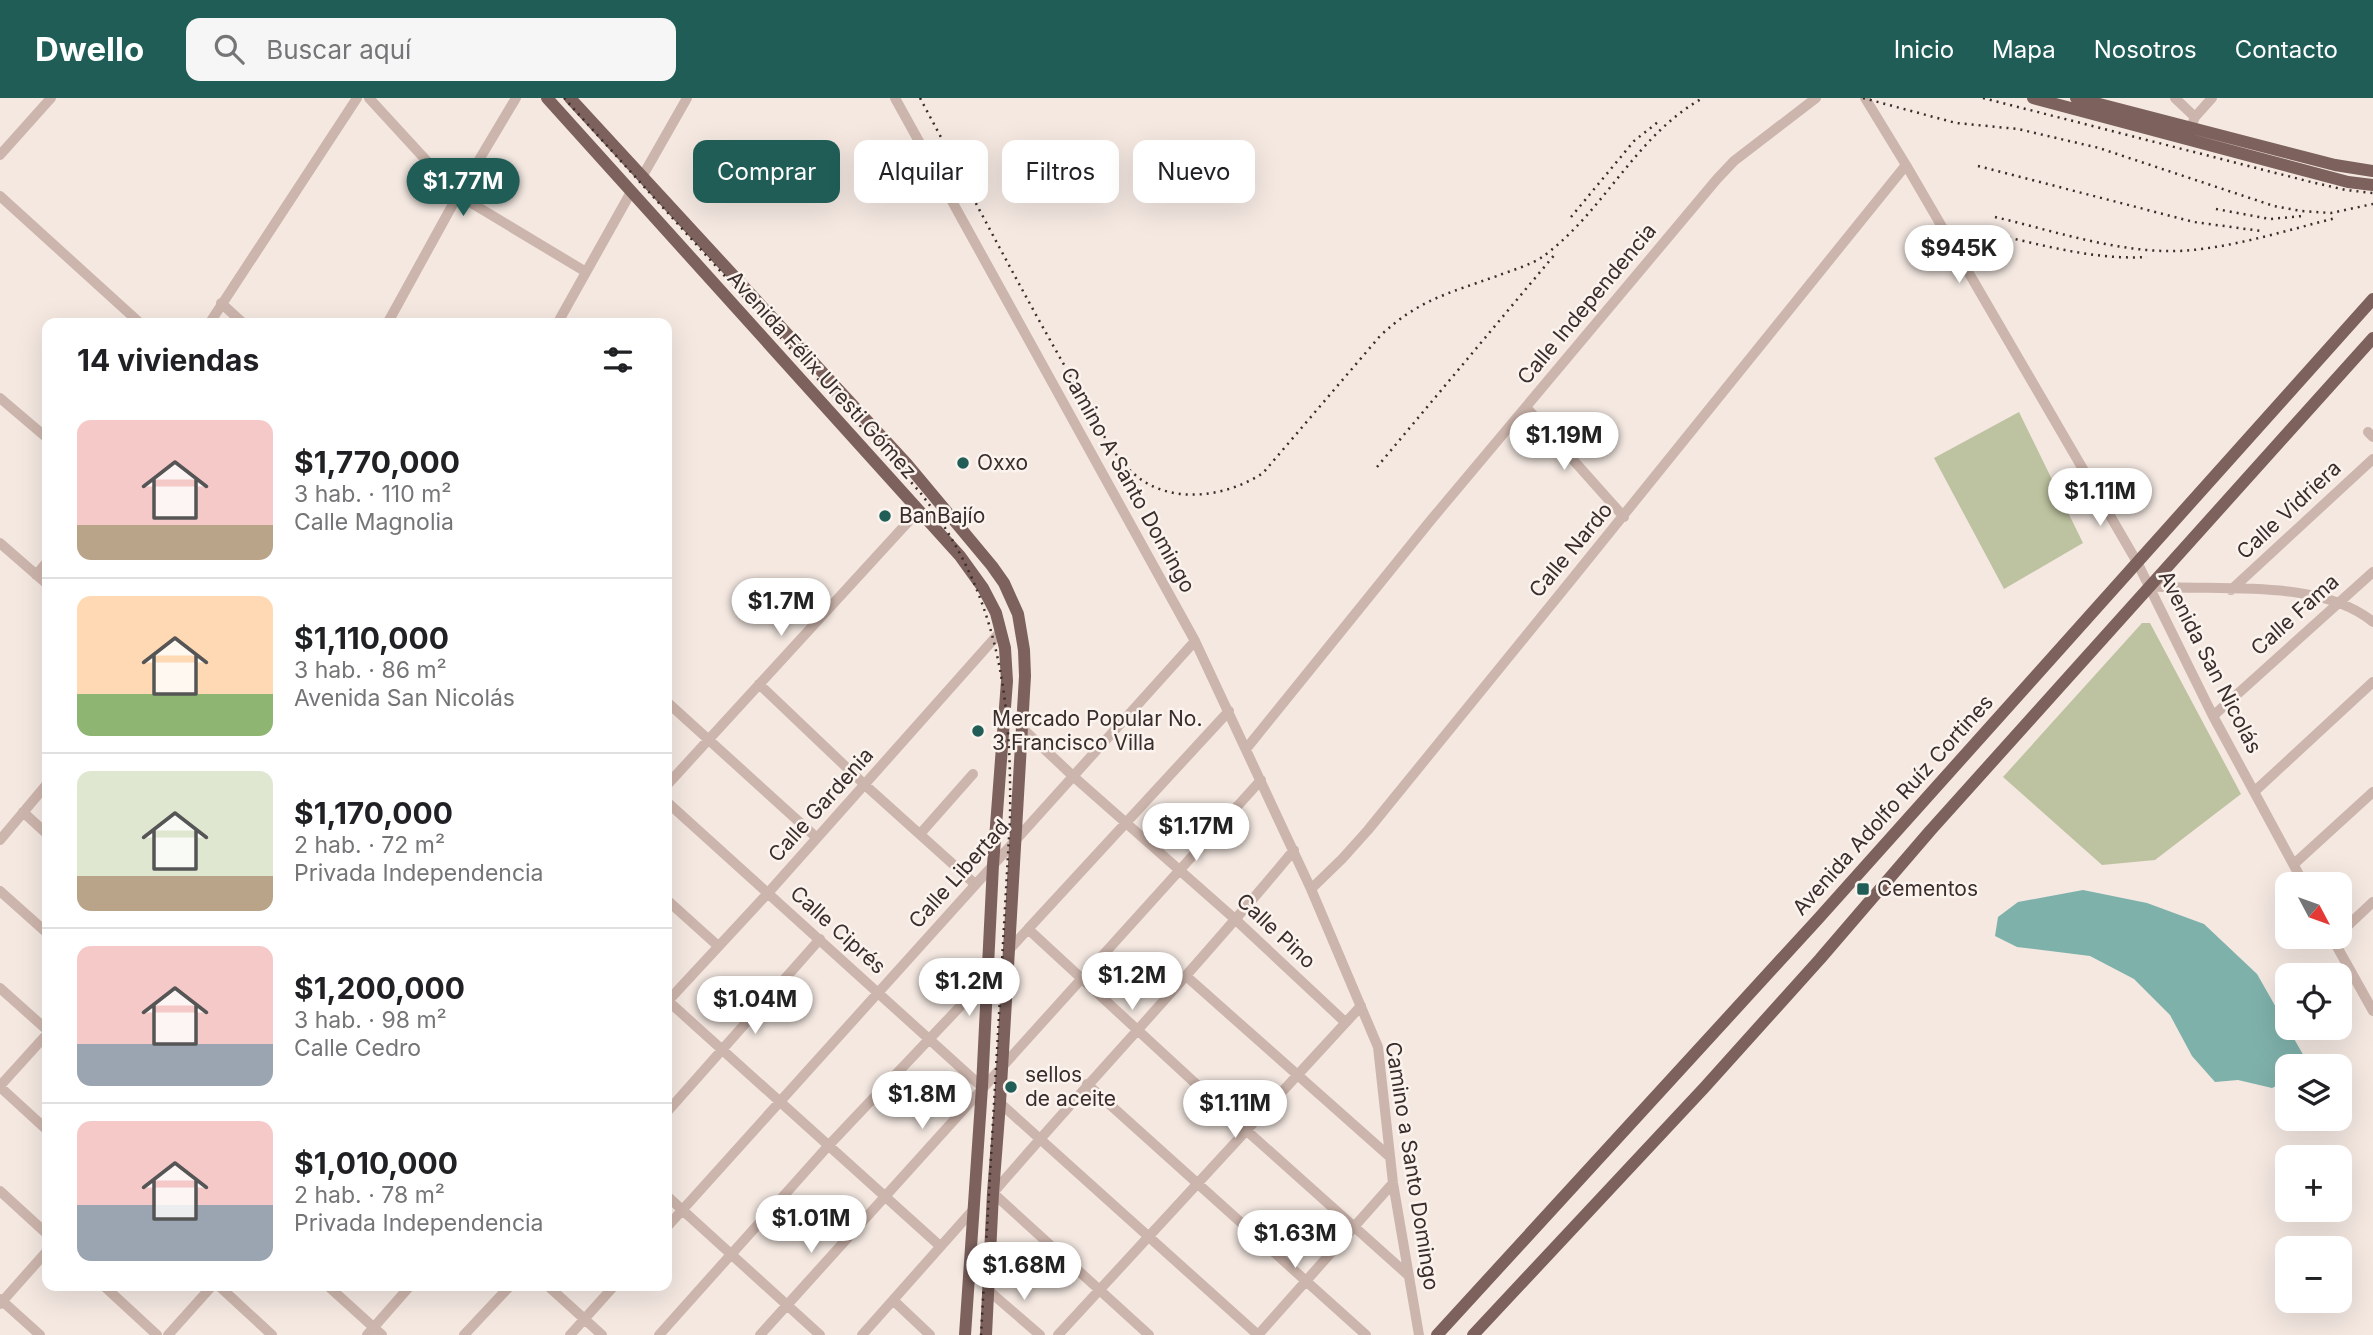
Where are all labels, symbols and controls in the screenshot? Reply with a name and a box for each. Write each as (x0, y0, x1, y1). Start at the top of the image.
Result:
search box (186, 18, 676, 81)
text: Dwello (35, 29, 144, 69)
icon: search (210, 30, 248, 68)
text: Buscar aquí (266, 34, 411, 65)
text: Inicio (1894, 35, 1954, 64)
text: Mapa (1992, 35, 2056, 64)
text: Nosotros (2094, 35, 2197, 64)
text: Contacto (2235, 35, 2338, 64)
chip: Comprar (693, 140, 840, 203)
chip: Alquilar (854, 140, 988, 203)
chip: Filtros (1002, 140, 1119, 203)
chip: Nuevo (1133, 140, 1255, 203)
pin: $1.77M (406, 158, 520, 218)
text: $1.77M (423, 167, 503, 195)
street label: Calle Independencia (1512, 218, 1661, 389)
pin: $945K (1910, 226, 2008, 285)
text: $945K (1921, 234, 1997, 262)
street label: Avenida Félix Uresti Gómez (723, 266, 922, 484)
icon: filters (599, 341, 637, 379)
text: 14 viviendas (77, 342, 259, 378)
street label: Camino A Santo Domingo (1056, 363, 1201, 597)
pin: $1.19M (1507, 412, 1621, 472)
text: $1.19M (1526, 421, 1602, 449)
text: $1,770,000 (294, 444, 460, 480)
icon: home (133, 448, 217, 532)
place label: Oxxo (977, 450, 1028, 475)
marker: Oxxo (955, 455, 971, 471)
street label: Calle Vidriera (2231, 455, 2346, 564)
pin: $1.11M (2043, 468, 2157, 528)
text: $1.11M (2064, 477, 2136, 505)
text: 3 hab. · 110 m² (294, 480, 451, 508)
street label: Calle Nardo (1524, 497, 1617, 602)
place label: BanBajío (899, 503, 985, 528)
text: Calle Magnolia (294, 508, 454, 536)
marker: BanBajío (877, 508, 893, 524)
street label: Avenida San Nicolás (2154, 566, 2267, 757)
street label: Calle Fama (2246, 569, 2344, 660)
pin: $1.7M (732, 578, 830, 638)
text: $1.7M (748, 587, 814, 615)
text: $1,110,000 (294, 620, 449, 656)
icon: home (133, 624, 217, 708)
text: 3 hab. · 86 m² (294, 656, 447, 684)
text: Avenida San Nicolás (294, 684, 515, 712)
street label: Avenida Adolfo Ruíz Cortines (1787, 689, 1998, 920)
place label: Mercado Popular No. 3 Francisco Villa (992, 706, 1202, 755)
marker: Mercado Popular No. 3 Francisco Villa (970, 723, 986, 739)
street label: Calle Gardenia (763, 742, 878, 867)
text: $1,170,000 (294, 795, 453, 831)
icon: home (133, 799, 217, 883)
pin: $1.17M (1139, 804, 1253, 863)
text: $1.17M (1158, 812, 1234, 840)
street label: Calle Libertad (903, 814, 1014, 933)
text: 2 hab. · 72 m² (294, 831, 445, 859)
text: Privada Independencia (294, 859, 544, 887)
north arrow (2275, 872, 2352, 948)
map controls (2275, 872, 2352, 1313)
place label: Cementos (1877, 876, 1978, 901)
street label: Calle Ciprés (786, 880, 891, 979)
marker: Cementos (1855, 881, 1871, 897)
street label: Calle Pino (1232, 888, 1321, 974)
pin: $1.2M (1083, 953, 1181, 1012)
pin: $1.2M (920, 958, 1018, 1018)
text: $1.2M (1098, 961, 1166, 989)
button: locate (2275, 963, 2352, 1040)
text: $1.2M (935, 967, 1003, 995)
text: $1,200,000 (294, 970, 465, 1006)
icon: home (133, 974, 217, 1058)
pin: $1.04M (698, 976, 812, 1036)
text: $1.04M (713, 985, 797, 1013)
text: 3 hab. · 98 m² (294, 1006, 447, 1034)
text: Calle Cedro (294, 1034, 421, 1062)
street label: Camino a Santo Domingo (1381, 1040, 1444, 1292)
button: layers (2275, 1054, 2352, 1131)
place label: sellos de aceite (1025, 1062, 1116, 1111)
pin: $1.8M (873, 1072, 971, 1131)
marker: sellos de aceite (1003, 1079, 1019, 1095)
text: $1.8M (888, 1080, 956, 1108)
pin: $1.11M (1178, 1080, 1292, 1140)
text: $1.11M (1199, 1089, 1271, 1117)
text: $1,010,000 (294, 1145, 458, 1181)
button: + (2275, 1145, 2352, 1222)
icon: home (133, 1149, 217, 1233)
text: 2 hab. · 78 m² (294, 1181, 445, 1209)
pin: $1.01M (754, 1196, 868, 1255)
text: $1.01M (772, 1204, 850, 1232)
text: Privada Independencia (294, 1209, 544, 1237)
pin: $1.63M (1238, 1210, 1352, 1270)
text: $1.63M (1253, 1219, 1337, 1247)
button: − (2275, 1236, 2352, 1313)
pin: $1.68M (967, 1242, 1081, 1302)
text: $1.68M (982, 1251, 1066, 1279)

